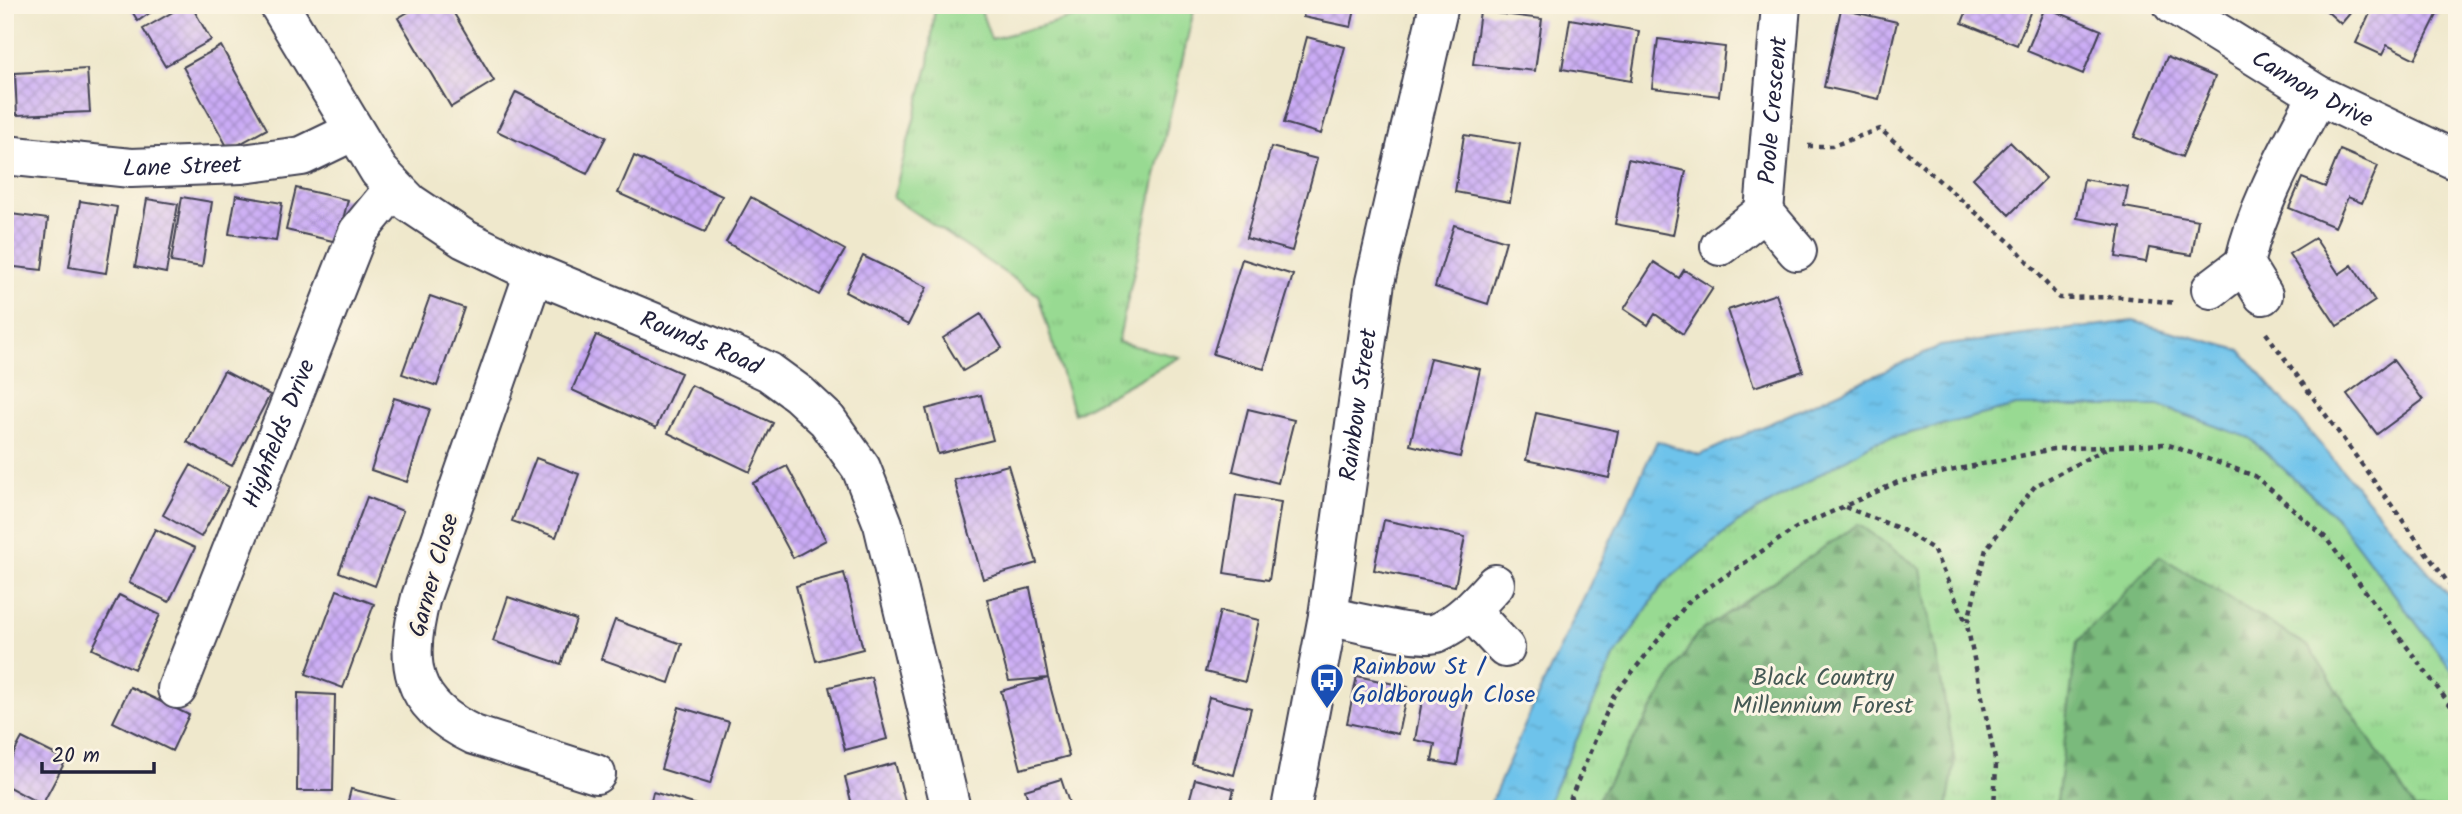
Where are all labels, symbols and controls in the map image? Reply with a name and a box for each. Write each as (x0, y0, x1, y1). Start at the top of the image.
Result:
street label: Poole Crescent (1748, 34, 1799, 186)
street label: Cannon Drive (2243, 40, 2380, 140)
street label: Lane Street (121, 146, 243, 189)
street label: Rounds Road (633, 301, 769, 387)
street label: Rainbow Street (1329, 325, 1389, 484)
street label: Highfields Drive (233, 353, 327, 514)
street label: Garner Close (398, 509, 471, 642)
place label: Rainbow St / Goldborough Close (1352, 648, 1535, 715)
park label: Black Country Millennium Forest (1733, 659, 1914, 726)
bus stop icon: Rainbow St / Goldborough Close (1308, 661, 1346, 710)
scale bar (42, 730, 154, 774)
text: 20 m (52, 740, 100, 773)

